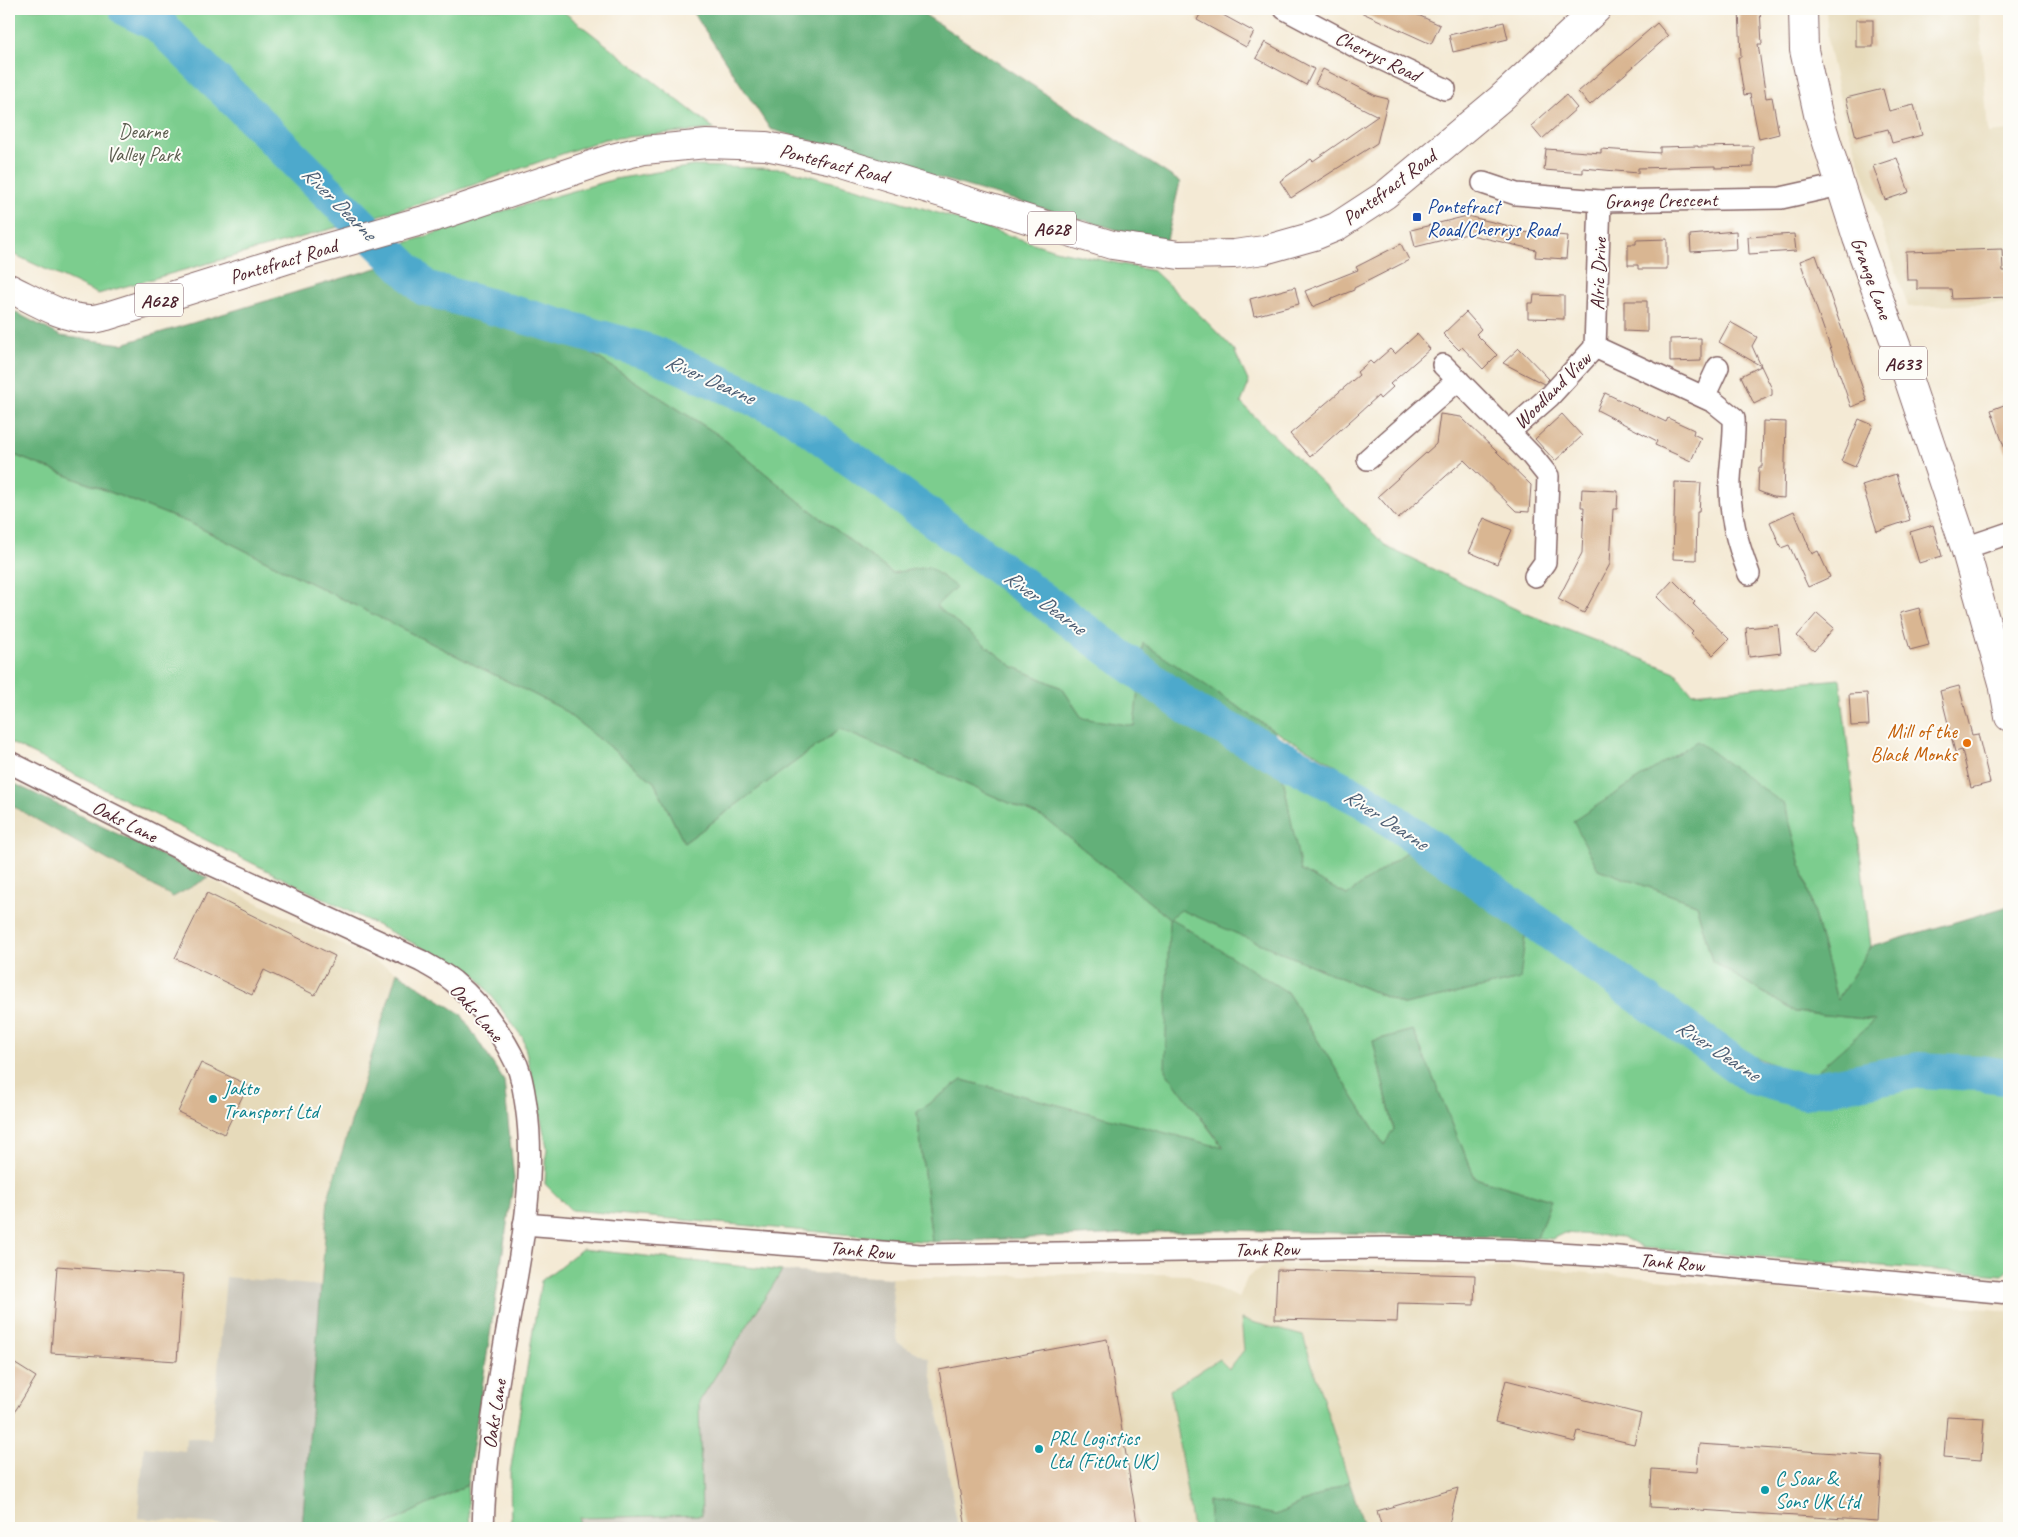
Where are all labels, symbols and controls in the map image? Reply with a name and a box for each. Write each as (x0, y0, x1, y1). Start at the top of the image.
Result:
street label: Cherrys Road (1331, 25, 1427, 89)
park label: Dearne Valley Park (106, 119, 182, 167)
street label: Pontefract Road (777, 138, 894, 190)
street label: Pontefract Road (1337, 142, 1444, 231)
water label: River Dearne (297, 161, 384, 248)
street label: Grange Crescent (1605, 187, 1720, 214)
place label: Pontefract Road/Cherrys Road (1427, 194, 1562, 242)
marker: Pontefract Road/Cherrys Road (1411, 211, 1423, 223)
road number: A628 (1028, 212, 1076, 244)
street label: Pontefract Road (226, 232, 343, 290)
street label: Grange Lane (1845, 234, 1898, 324)
street label: Alric Drive (1585, 236, 1612, 311)
road number: A628 (135, 284, 183, 316)
street label: Woodland View (1508, 345, 1598, 435)
road number: A633 (1879, 346, 1927, 379)
water label: River Dearne (662, 348, 761, 411)
water label: River Dearne (999, 564, 1093, 642)
place label: Mill of the Black Monks (1871, 719, 1959, 767)
marker: Mill of the Black Monks (1961, 737, 1973, 749)
water label: River Dearne (1340, 783, 1435, 857)
street label: Oaks Lane (88, 794, 163, 849)
street label: Oaks Lane (444, 978, 510, 1048)
water label: River Dearne (1672, 1014, 1767, 1088)
place label: Jakto Transport Ltd (222, 1076, 321, 1124)
marker: Jakto Transport Ltd (207, 1093, 219, 1105)
street label: Tank Row (829, 1235, 897, 1266)
street label: Tank Row (1234, 1236, 1301, 1263)
street label: Tank Row (1639, 1247, 1707, 1278)
street label: Oaks Lane (477, 1376, 513, 1450)
place label: PRL Logistics Ltd (FitOut UK) (1049, 1426, 1159, 1474)
marker: PRL Logistics Ltd (FitOut UK) (1033, 1443, 1045, 1455)
place label: C Soar & Sons UK Ltd (1775, 1466, 1863, 1514)
marker: C Soar & Sons UK Ltd (1759, 1484, 1771, 1496)

